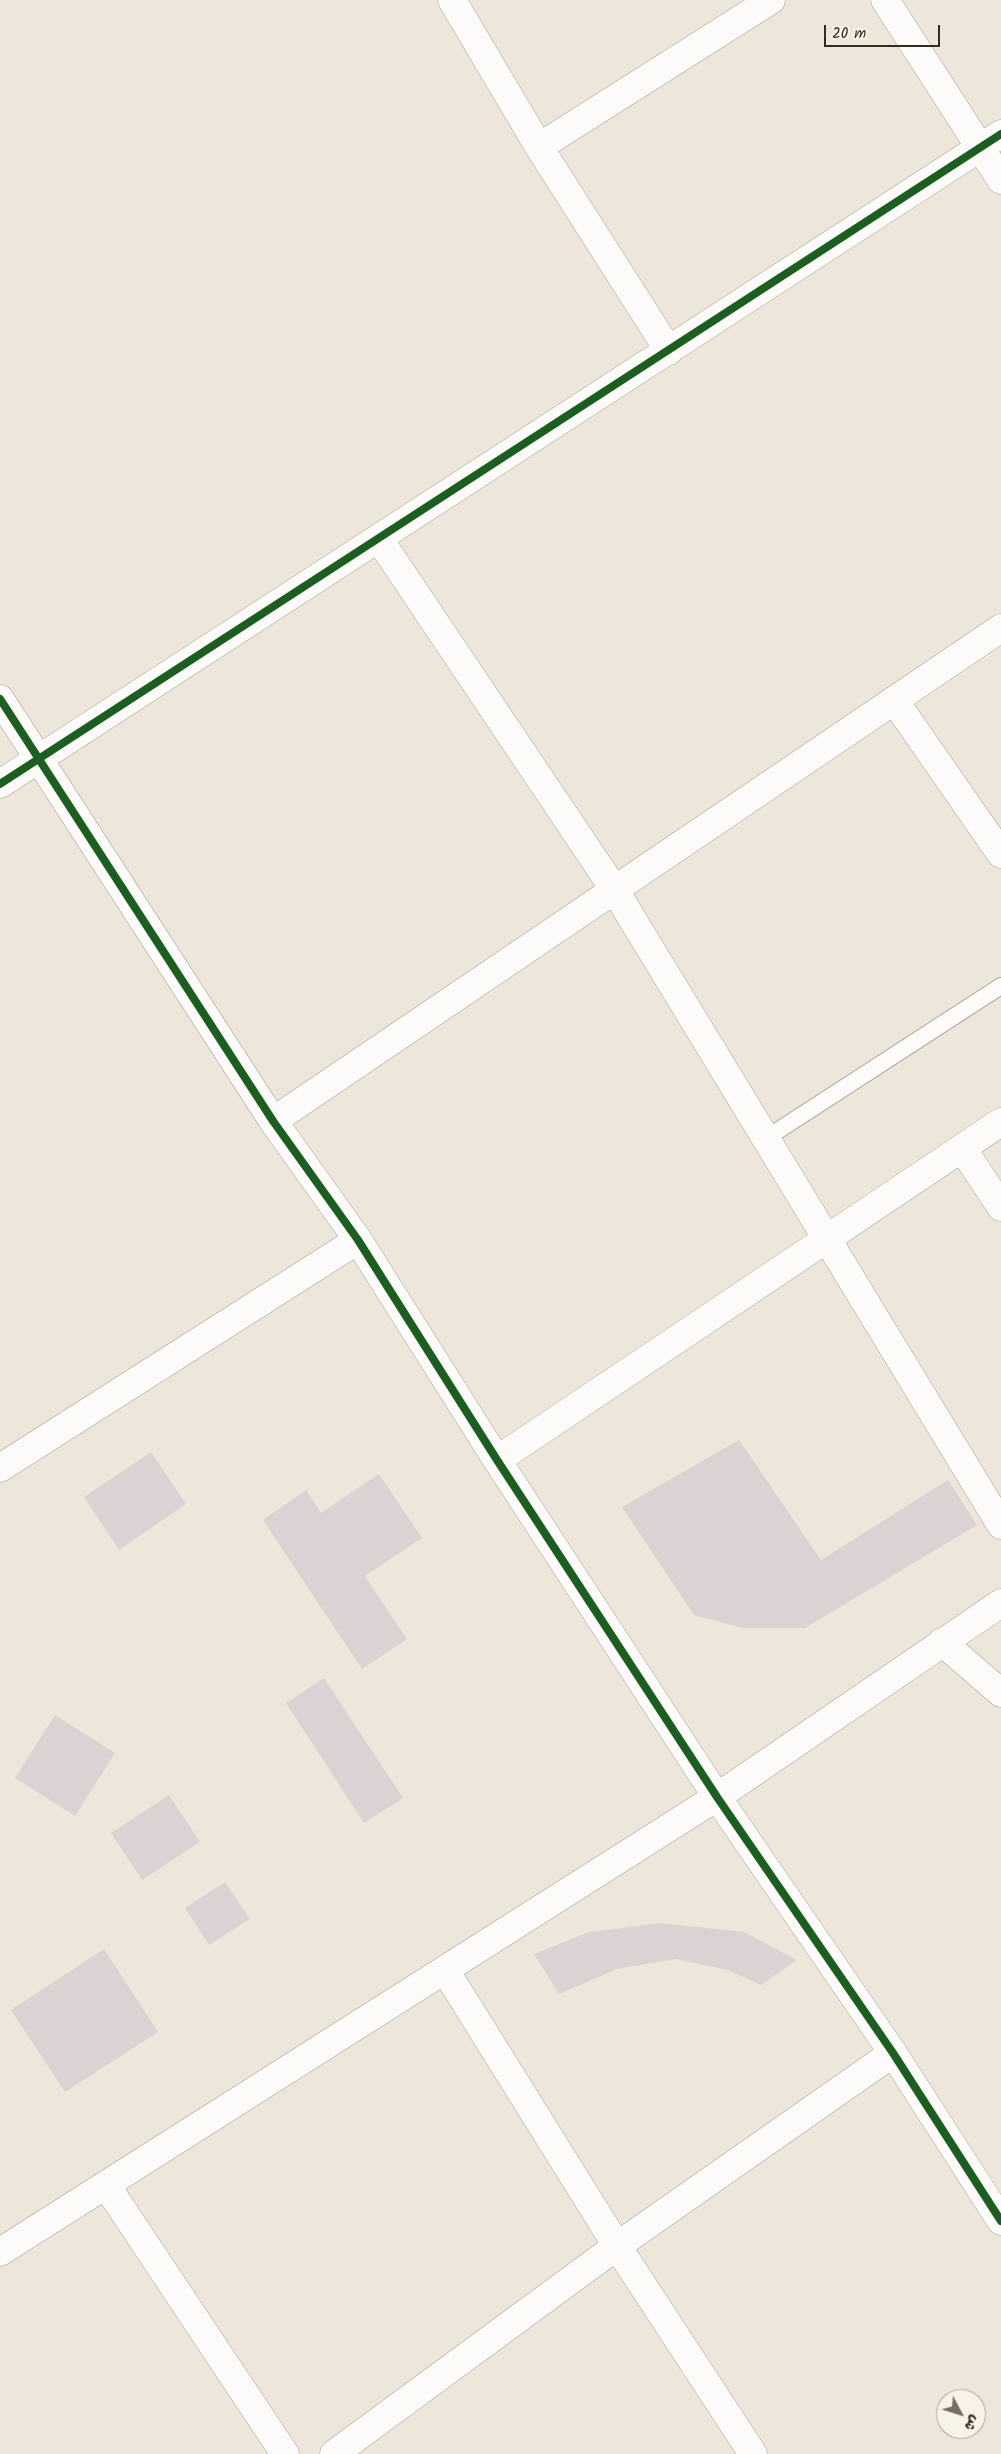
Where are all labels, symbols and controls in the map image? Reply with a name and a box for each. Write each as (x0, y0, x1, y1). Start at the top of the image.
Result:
scale bar (826, 15, 942, 47)
text: 20 m (832, 22, 866, 46)
north arrow (936, 2389, 986, 2439)
text: ش (958, 2410, 985, 2436)

